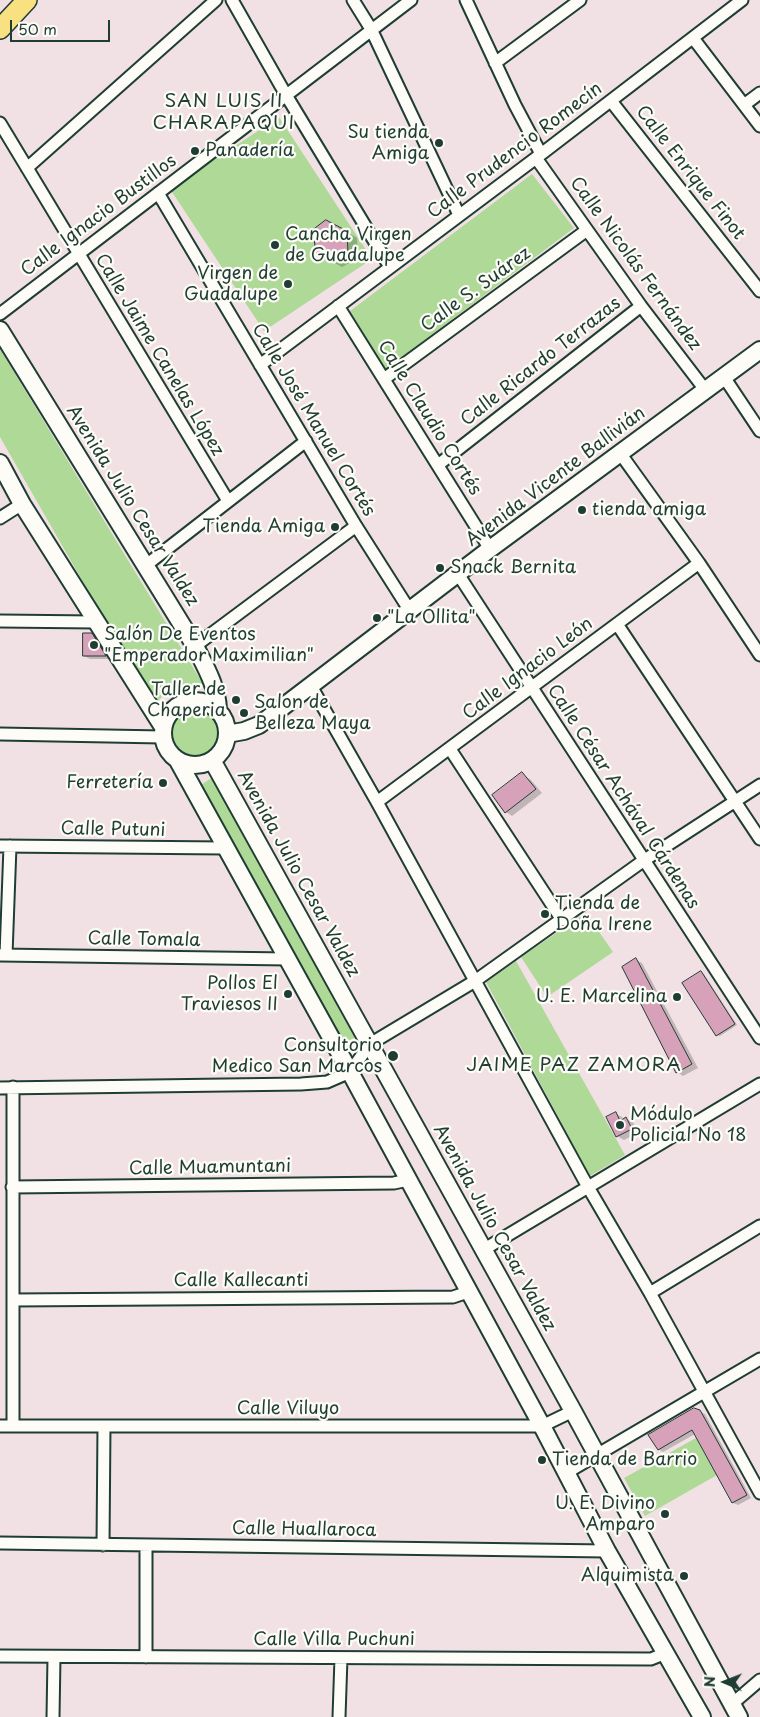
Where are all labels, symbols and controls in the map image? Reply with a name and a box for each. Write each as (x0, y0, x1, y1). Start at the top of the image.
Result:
scale bar (12, 10, 112, 42)
text: 50 m (18, 17, 57, 40)
street label: Calle Prudencio Romecín (423, 78, 607, 224)
district label: SAN LUIS II CHARAPAQUI (152, 91, 296, 135)
street label: Calle Enrique Finot (631, 102, 749, 244)
place label: Su tienda Amiga (347, 122, 429, 164)
marker: Su tienda Amiga (433, 137, 445, 149)
place label: Panadería (205, 140, 294, 162)
marker: Panadería (189, 145, 201, 157)
street label: Calle Ignacio Bustillos (17, 151, 181, 281)
street label: Calle Nicolás Fernández (565, 173, 705, 355)
place label: Cancha Virgen de Guadalupe (285, 224, 412, 266)
marker: Cancha Virgen de Guadalupe (269, 239, 281, 251)
street label: Calle S. Suárez (417, 243, 535, 337)
street label: Calle Jaime Canelas López (90, 250, 228, 460)
place label: Virgen de Guadalupe (184, 263, 278, 306)
marker: Virgen de Guadalupe (282, 278, 294, 290)
street label: Calle Ricardo Terrazas (457, 293, 625, 431)
street label: Calle José Manuel Cortés (247, 320, 379, 520)
street label: Calle Claudio Cortés (373, 337, 485, 499)
street label: Avenida Julio Cesar Valdez (61, 402, 203, 610)
street label: Avenida Vicente Ballivián (462, 403, 650, 551)
place label: tienda amiga (592, 499, 706, 521)
marker: tienda amiga (576, 504, 588, 516)
place label: Tienda Amiga (203, 516, 325, 538)
marker: Tienda Amiga (329, 521, 341, 533)
place label: Snack Bernita (450, 557, 576, 579)
marker: Snack Bernita (434, 562, 446, 574)
place label: "La Ollita" (387, 607, 476, 629)
marker: "La Ollita" (371, 612, 383, 624)
street label: Calle Ignacio León (459, 613, 597, 725)
place label: Salón De Eventos "Emperador Maximilian" (104, 624, 314, 666)
marker: Salón De Eventos "Emperador Maximilian" (88, 639, 100, 651)
place label: Taller de Chaperia (147, 679, 226, 722)
street label: Calle César Achával Cárdenas (542, 681, 704, 913)
place label: Salon de Belleza Maya (254, 692, 370, 734)
marker: Taller de Chaperia (230, 694, 242, 706)
marker: Salon de Belleza Maya (238, 707, 250, 719)
street label: Avenida Julio Cesar Valdez (232, 767, 364, 981)
place label: Ferretería (66, 772, 153, 794)
marker: Ferretería (157, 777, 169, 789)
street label: Calle Putuni (60, 818, 166, 842)
place label: Tienda de Doña Irene (555, 893, 652, 936)
marker: Tienda de Doña Irene (539, 908, 551, 920)
street label: Calle Tomala (87, 928, 201, 952)
place label: Pollos El Traviesos II (181, 973, 278, 1016)
place label: U. E. Marcelina (536, 986, 667, 1008)
marker: Pollos El Traviesos II (282, 988, 294, 1000)
marker: U. E. Marcelina (671, 991, 683, 1003)
place label: Consultorio Medico San Marcos (212, 1035, 382, 1078)
marker: Consultorio Medico San Marcos (386, 1049, 400, 1063)
district label: JAIME PAZ ZAMORA (465, 1055, 683, 1077)
place label: Módulo Policial No 18 (630, 1104, 746, 1146)
marker: Módulo Policial No 18 (614, 1119, 626, 1131)
street label: Avenida Julio Cesar Valdez (428, 1121, 560, 1335)
street label: Calle Muamuntani (129, 1156, 291, 1180)
street label: Calle Kallecanti (173, 1270, 309, 1292)
street label: Calle Viluyo (237, 1398, 339, 1420)
place label: Tienda de Barrio (552, 1449, 697, 1471)
marker: Tienda de Barrio (536, 1454, 548, 1466)
place label: U. E. Divino Amparo (555, 1493, 655, 1536)
marker: U. E. Divino Amparo (659, 1508, 671, 1520)
street label: Calle Huallaroca (232, 1518, 376, 1542)
place label: Alquimista (581, 1565, 674, 1587)
marker: Alquimista (678, 1570, 690, 1582)
street label: Calle Villa Puchuni (253, 1629, 415, 1651)
north arrow (700, 1657, 750, 1707)
text: N (699, 1676, 720, 1687)

